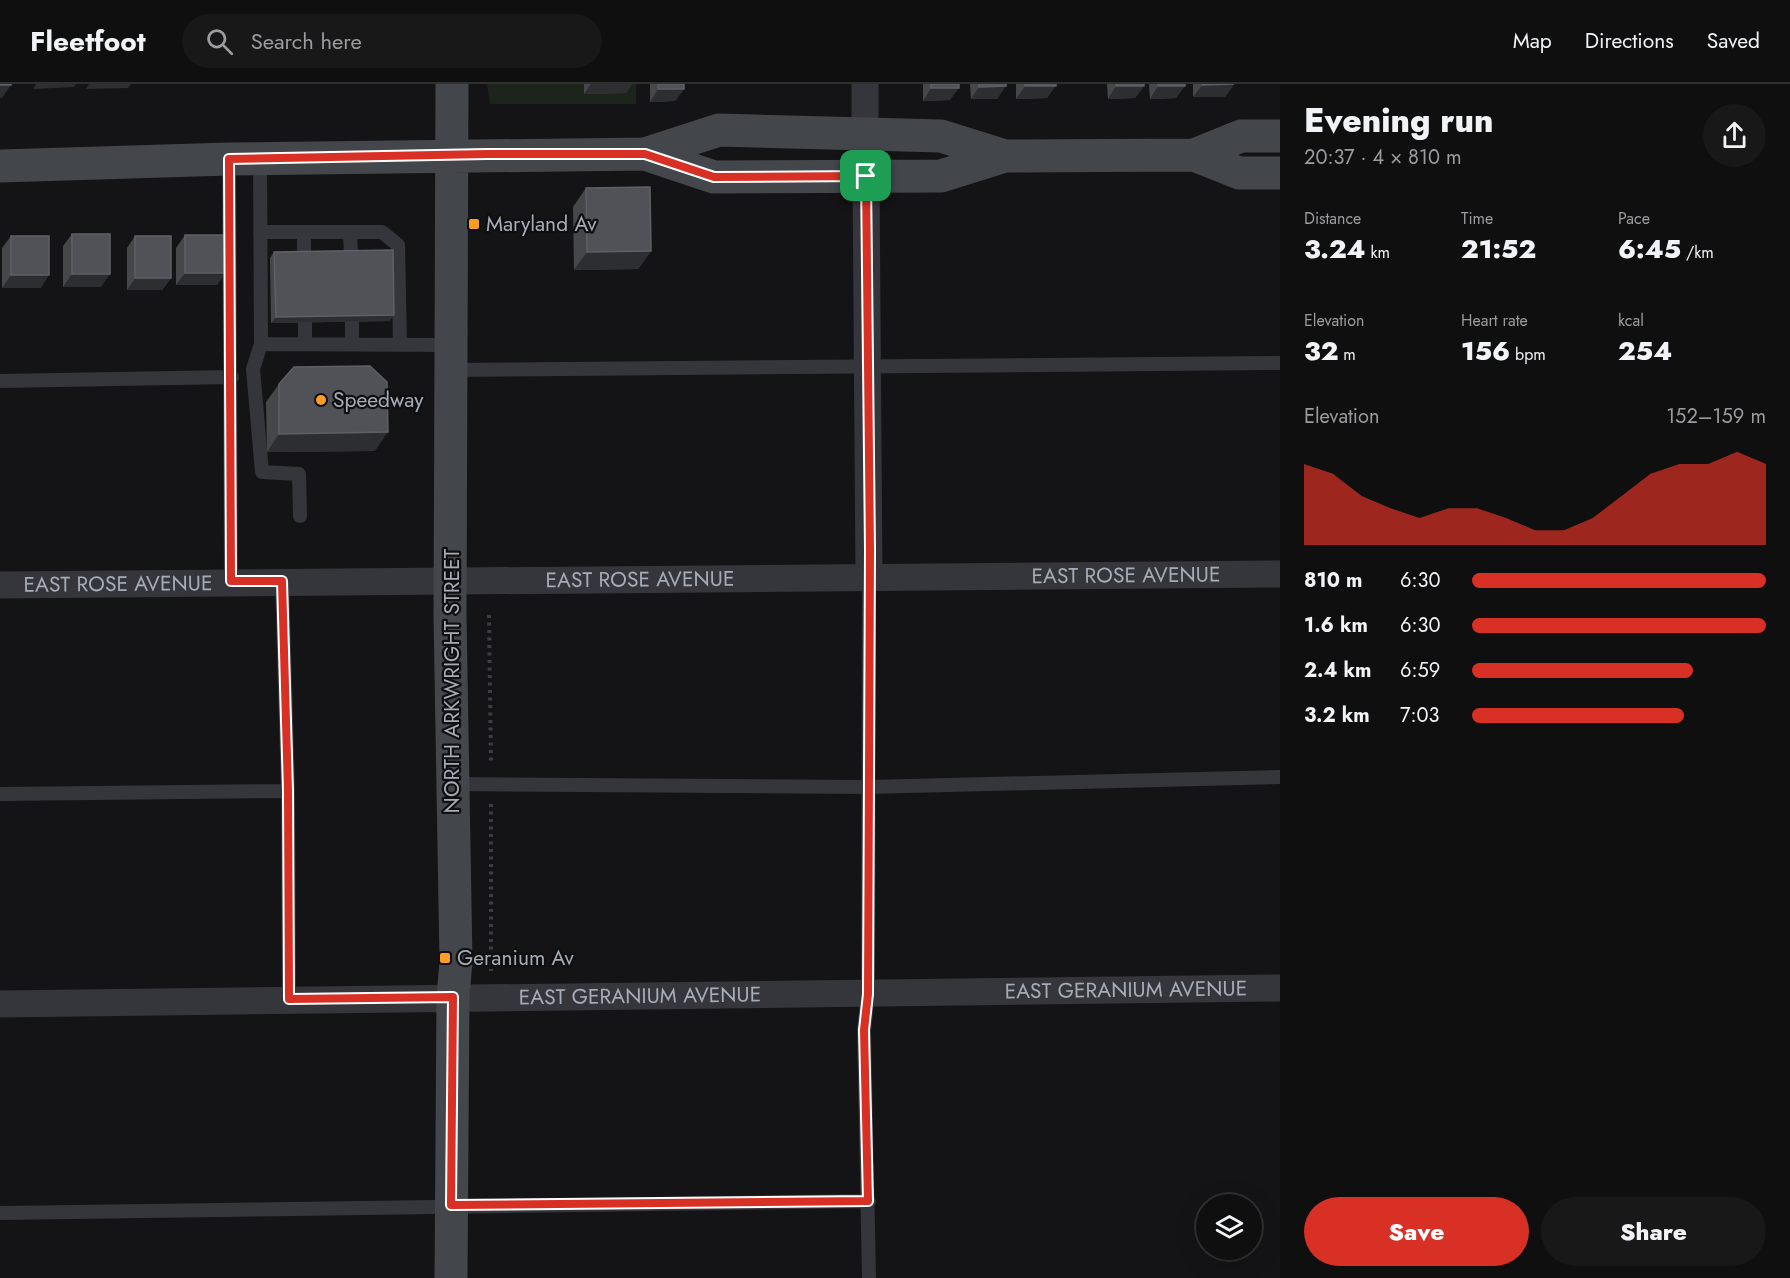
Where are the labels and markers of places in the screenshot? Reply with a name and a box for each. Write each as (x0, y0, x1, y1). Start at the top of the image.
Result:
pin (840, 150, 891, 201)
place label: Maryland Av (486, 209, 597, 239)
marker: Maryland Av (467, 217, 481, 231)
place label: Speedway (333, 385, 424, 415)
marker: Speedway (314, 393, 328, 407)
place label: Geranium Av (457, 943, 574, 973)
marker: Geranium Av (438, 951, 452, 965)

